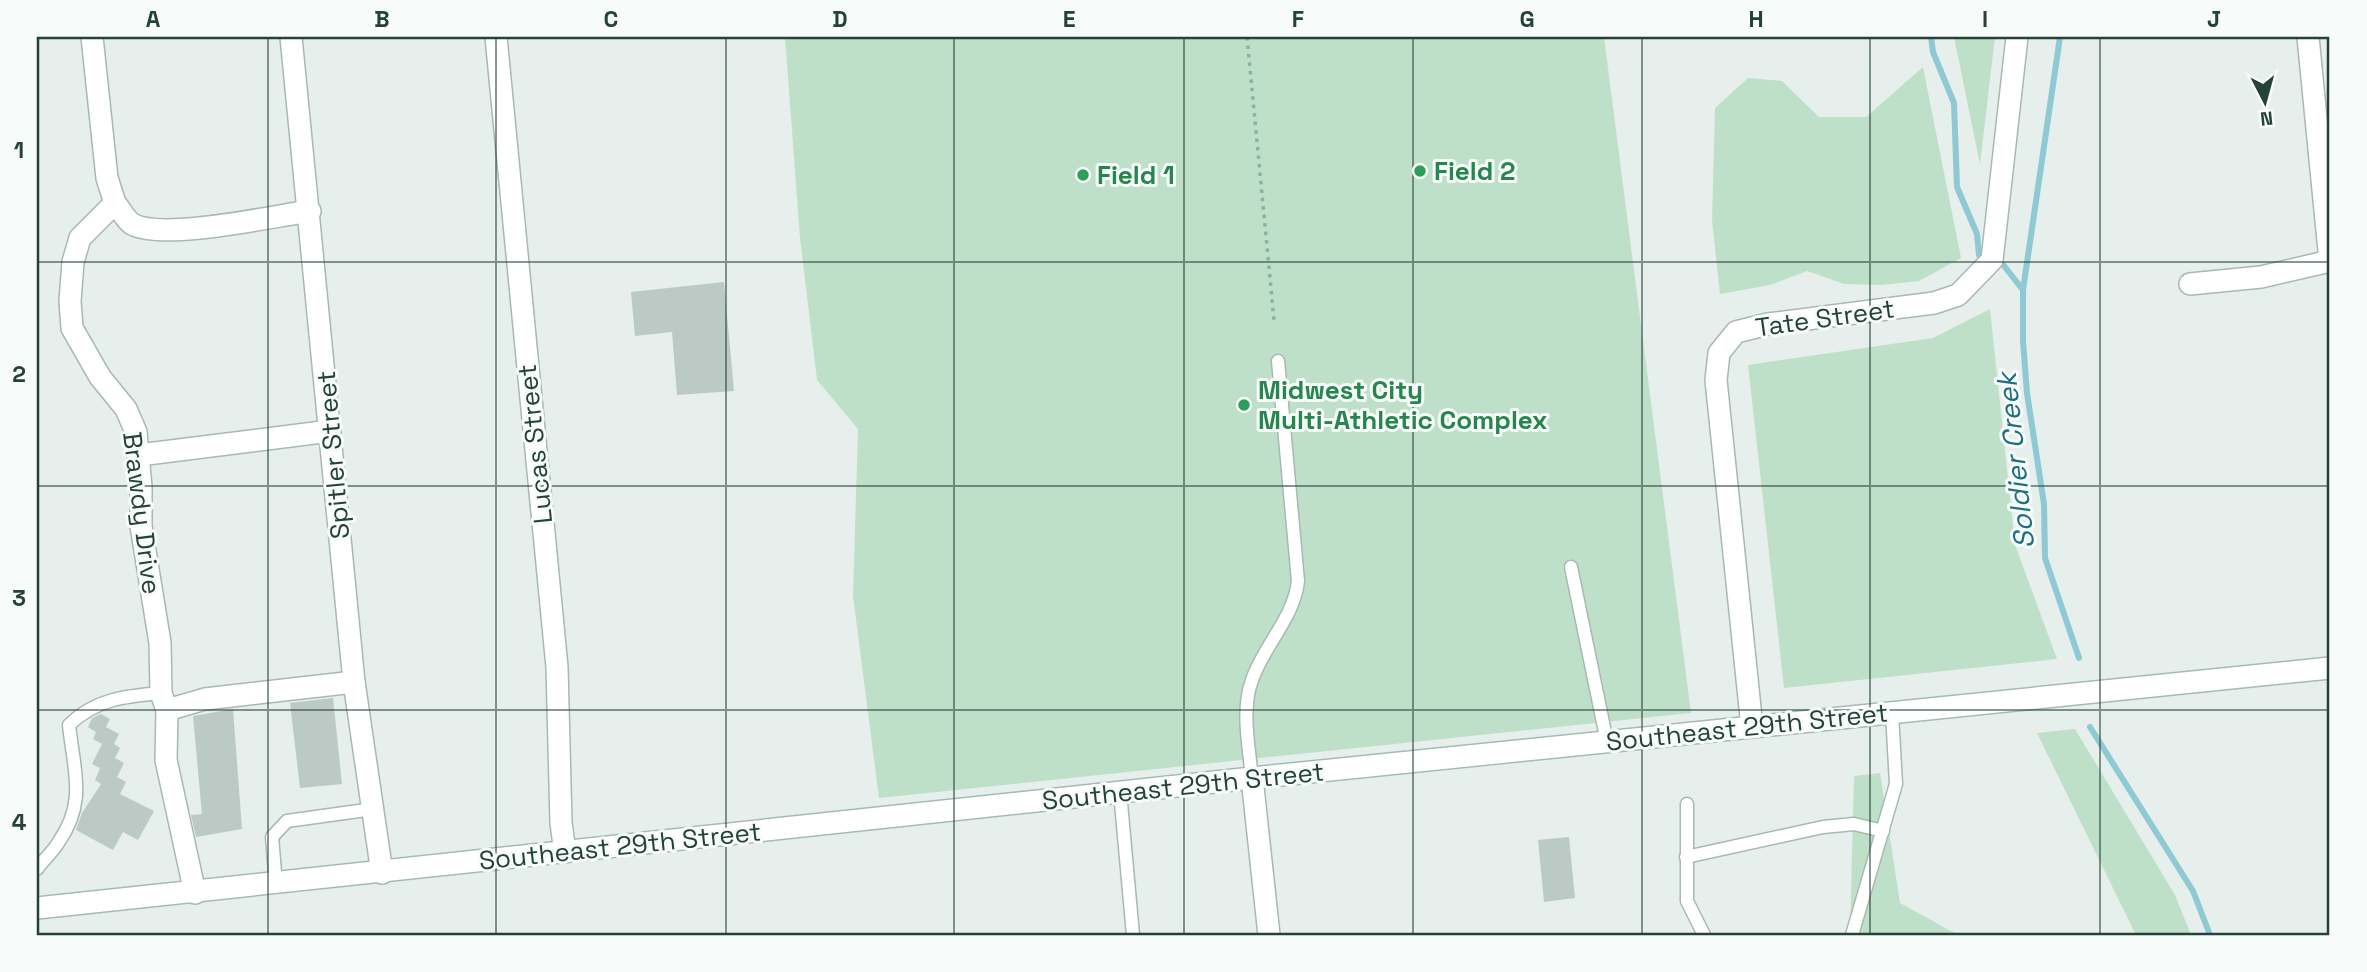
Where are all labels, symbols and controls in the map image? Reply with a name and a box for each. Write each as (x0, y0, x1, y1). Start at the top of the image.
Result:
text: A (146, 4, 161, 34)
text: B (374, 4, 390, 34)
text: C (604, 4, 618, 34)
text: D (832, 4, 848, 34)
text: E (1063, 4, 1075, 34)
text: F (1292, 4, 1304, 34)
text: G (1519, 4, 1535, 34)
text: H (1748, 4, 1764, 34)
text: I (1982, 4, 1988, 34)
text: J (2207, 4, 2221, 34)
north arrow (2230, 66, 2300, 136)
text: N (2259, 105, 2274, 132)
text: 1 (14, 135, 24, 165)
place label: Field 2 (1434, 154, 1515, 188)
place label: Field 1 (1097, 158, 1175, 192)
marker: Field 2 (1412, 163, 1428, 179)
marker: Field 1 (1075, 167, 1091, 183)
street label: Tate Street (1753, 291, 1897, 345)
text: 2 (12, 359, 26, 389)
street label: Lucas Street (510, 363, 560, 525)
water label: Soldier Creek (1988, 368, 2042, 551)
street label: Spitler Street (309, 369, 357, 541)
place label: Midwest City Multi-Athletic Complex (1258, 373, 1547, 437)
marker: Midwest City Multi-Athletic Complex (1236, 397, 1252, 413)
street label: Brawdy Drive (115, 430, 169, 596)
text: 3 (12, 583, 26, 613)
street label: Southeast 29th Street (1604, 695, 1890, 759)
street label: Southeast 29th Street (1040, 754, 1326, 818)
text: 4 (12, 807, 27, 837)
street label: Southeast 29th Street (477, 814, 763, 878)

